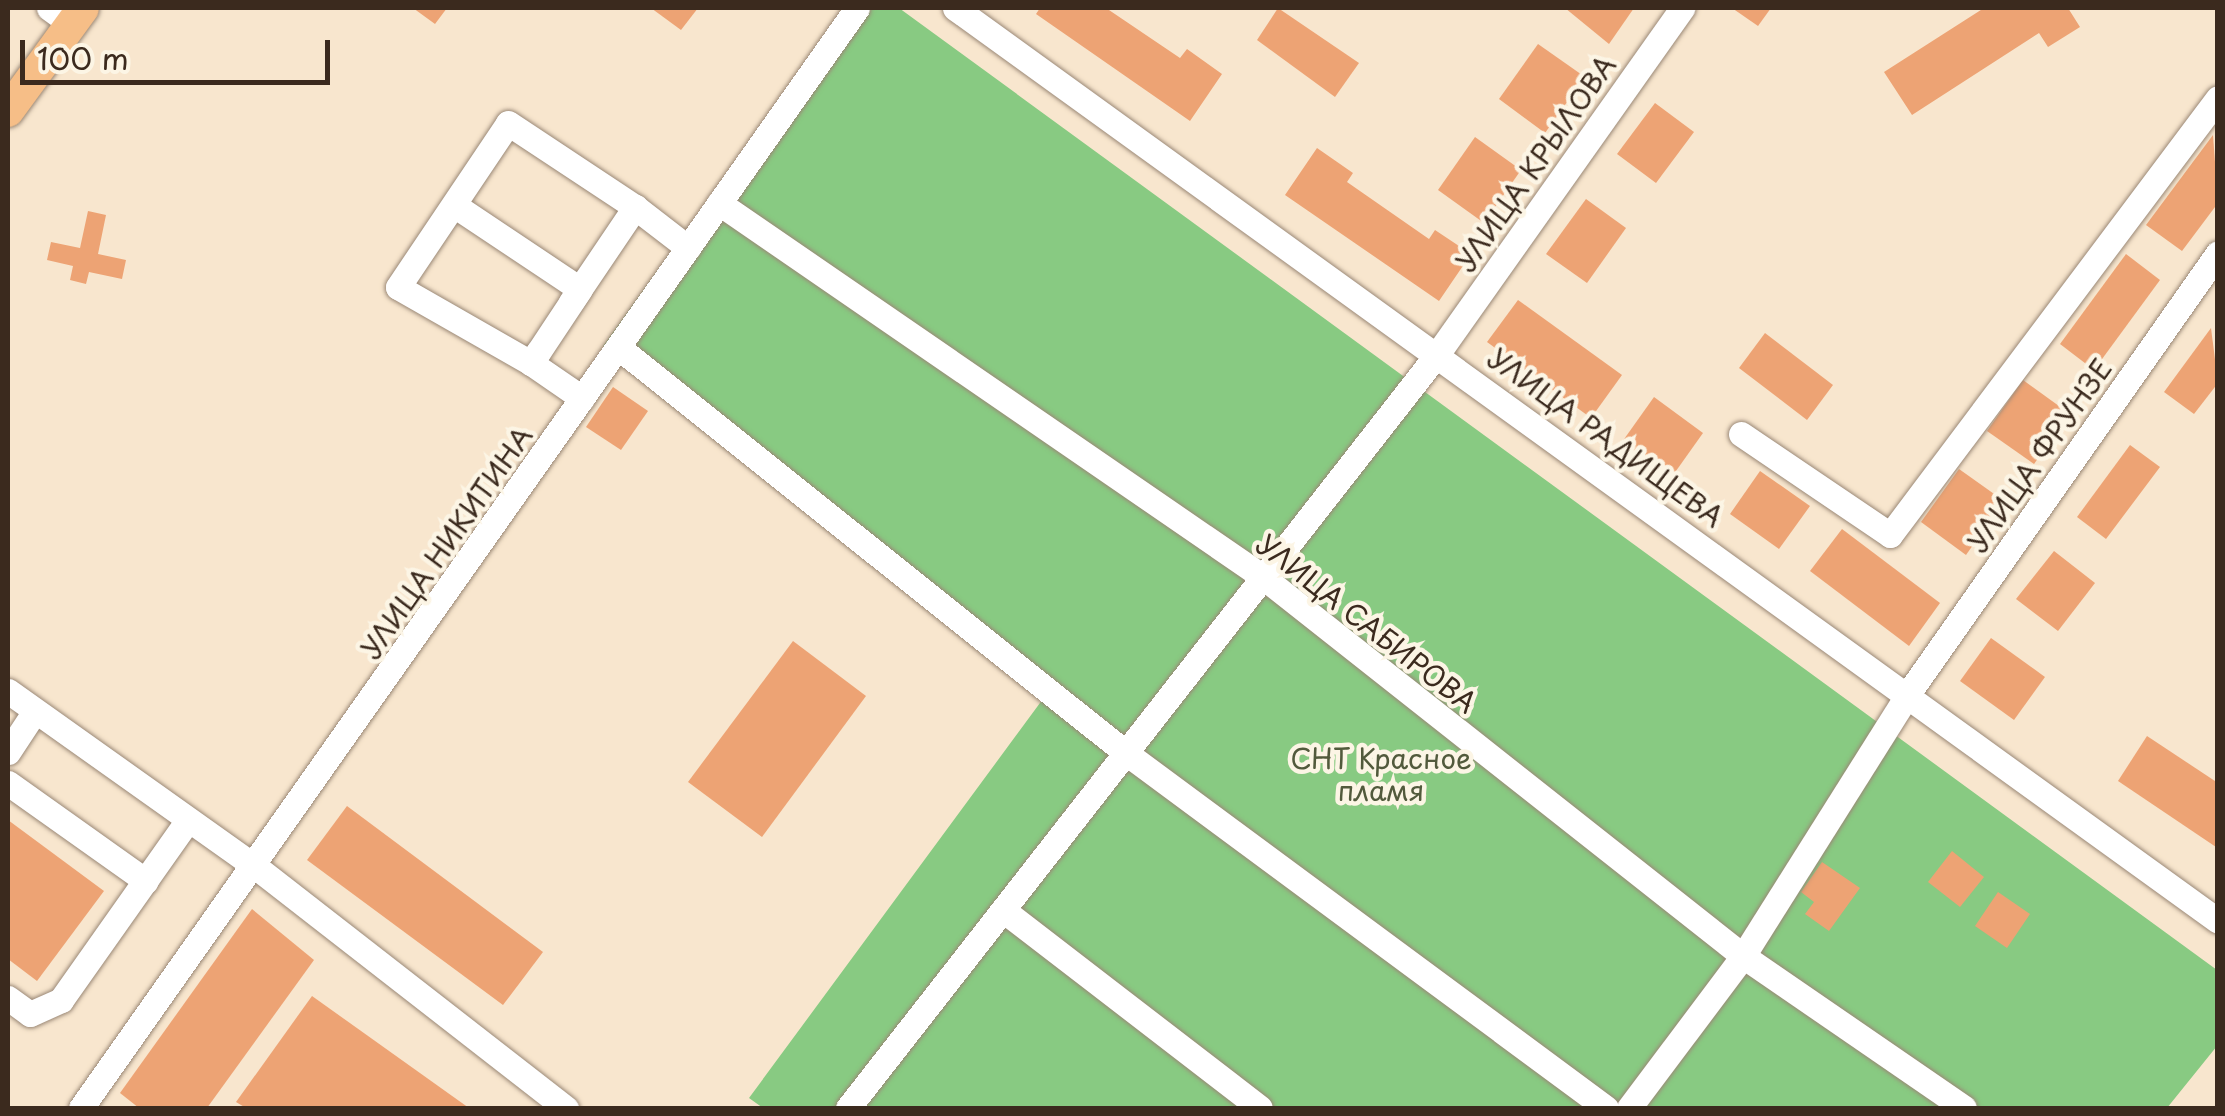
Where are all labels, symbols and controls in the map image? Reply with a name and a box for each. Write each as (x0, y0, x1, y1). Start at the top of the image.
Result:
scale bar (25, 20, 335, 82)
text: 100 m (37, 35, 129, 80)
street label: УЛИЦА КРЫЛОВА (1448, 48, 1622, 278)
street label: УЛИЦА РАДИЩЕВА (1482, 340, 1730, 534)
street label: УЛИЦА ФРУНЗЕ (1960, 352, 2118, 558)
street label: УЛИЦА НИКИТИНА (352, 418, 540, 666)
street label: УЛИЦА САБИРОВА (1249, 526, 1485, 720)
park label: СНТ Красное пламя (1289, 741, 1473, 807)

